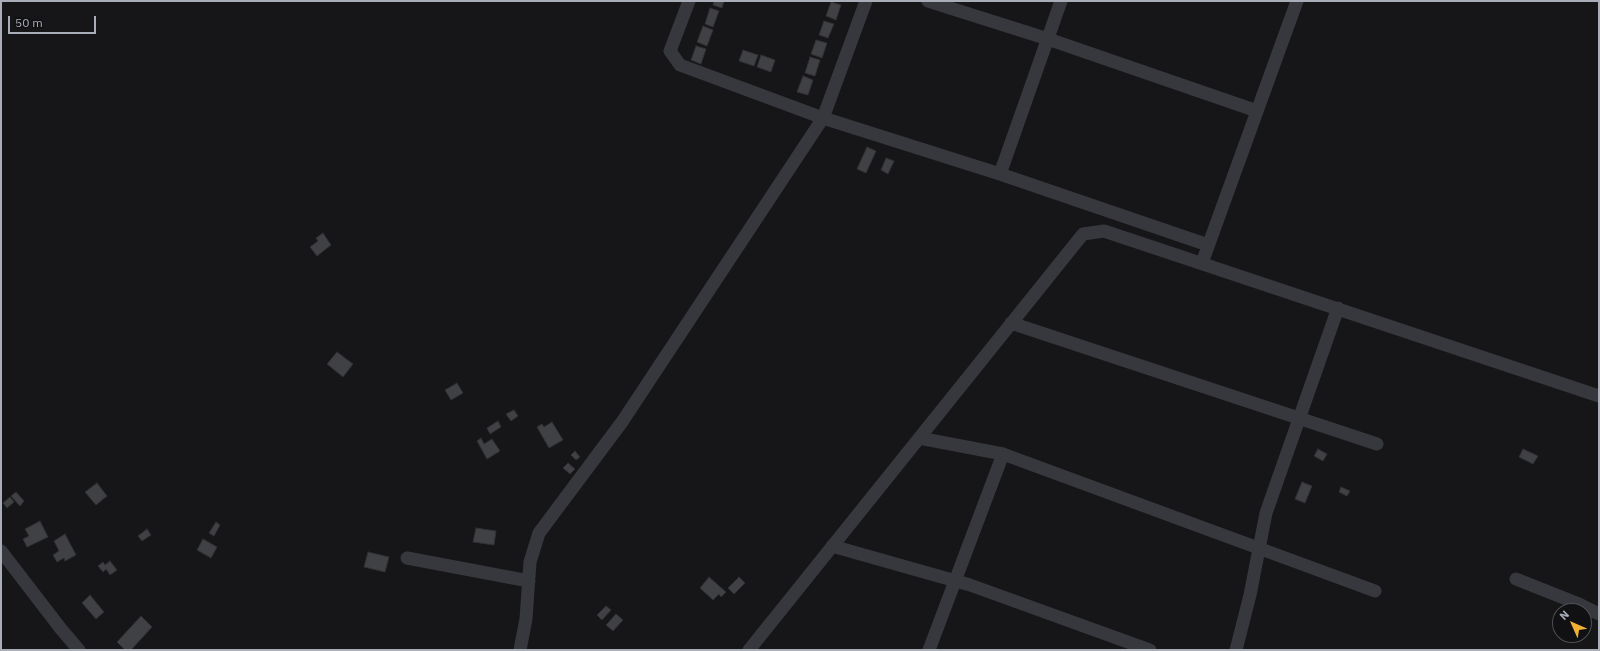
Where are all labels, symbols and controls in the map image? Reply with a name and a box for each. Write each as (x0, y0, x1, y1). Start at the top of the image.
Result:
scale bar (10, 8, 98, 34)
text: 50 m (15, 15, 43, 30)
north arrow (1552, 603, 1592, 643)
text: N (1556, 607, 1572, 623)

